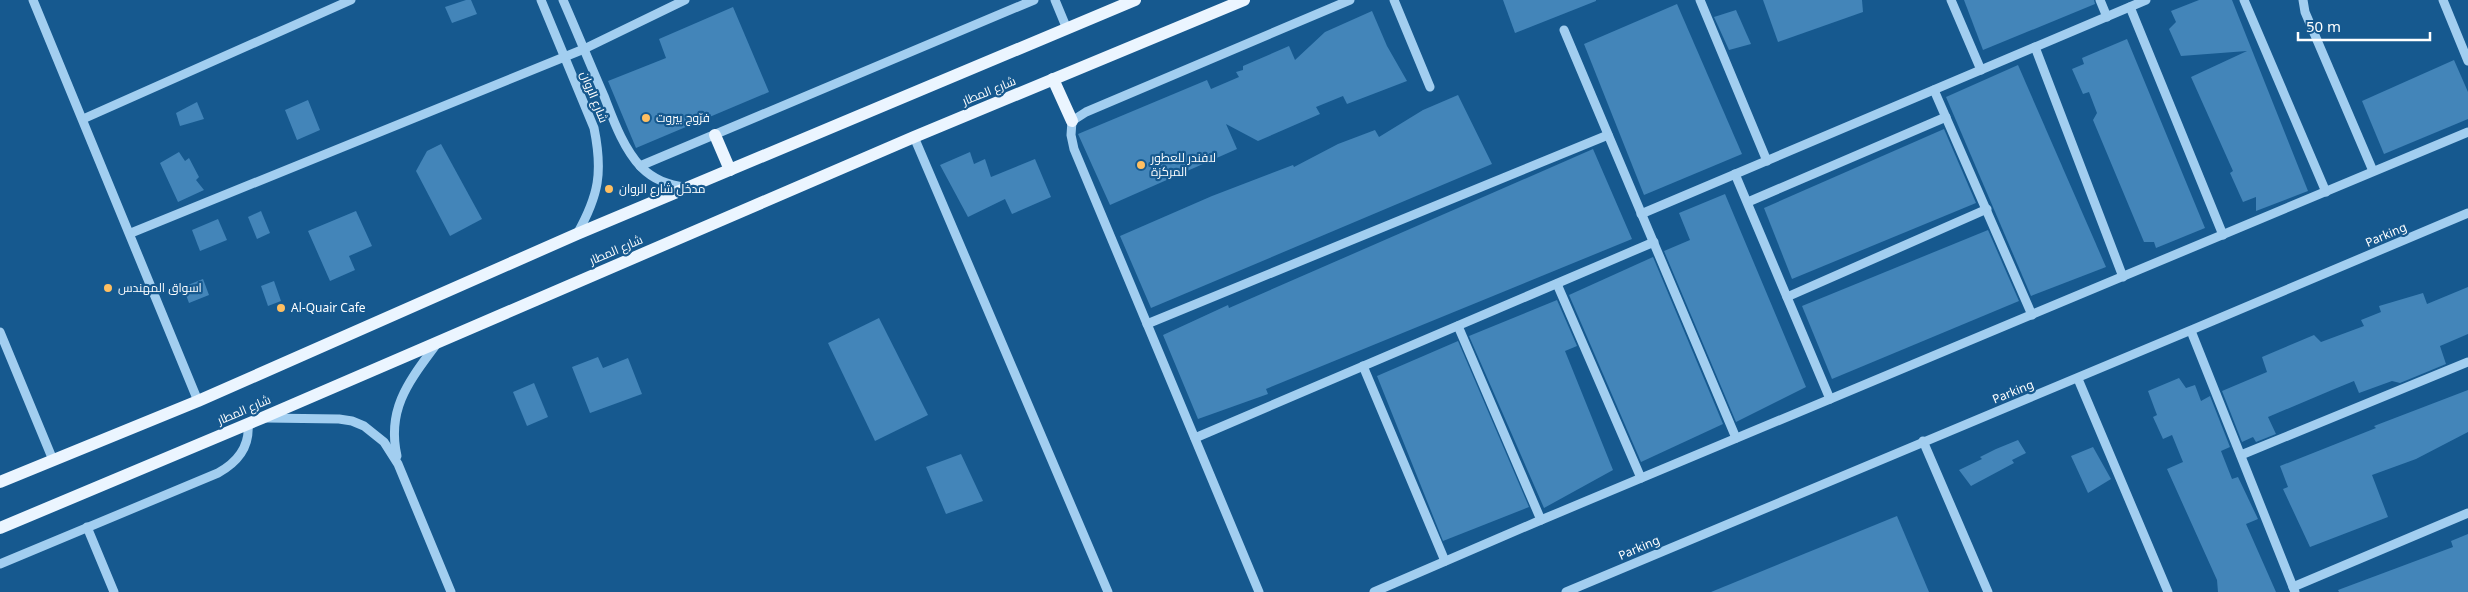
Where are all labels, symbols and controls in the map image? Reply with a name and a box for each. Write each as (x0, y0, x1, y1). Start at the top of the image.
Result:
scale bar (2298, 10, 2430, 42)
text: 50 m (2306, 16, 2341, 36)
street label: شارع الروان (576, 68, 613, 125)
street label: شارع المطار (958, 72, 1018, 109)
place label: فرّوج بيروت (656, 109, 710, 126)
marker: فرّوج بيروت (640, 112, 652, 124)
place label: لافندر للعطور المركزة (1150, 149, 1216, 180)
marker: لافندر للعطور المركزة (1135, 159, 1147, 171)
place label: مدخل شارع الروان (619, 180, 706, 197)
marker: مدخل شارع الروان (603, 183, 615, 195)
street label: Parking (2363, 218, 2409, 251)
street label: شارع المطار (585, 231, 645, 269)
place label: اسواق المهندس (118, 279, 202, 296)
marker: اسواق المهندس (102, 282, 114, 294)
place label: Al-Quair Cafe (291, 299, 366, 316)
marker: Al-Quair Cafe (275, 302, 287, 314)
street label: Parking (1990, 376, 2036, 408)
street label: شارع المطار (213, 391, 273, 429)
street label: Parking (1616, 531, 1662, 564)

